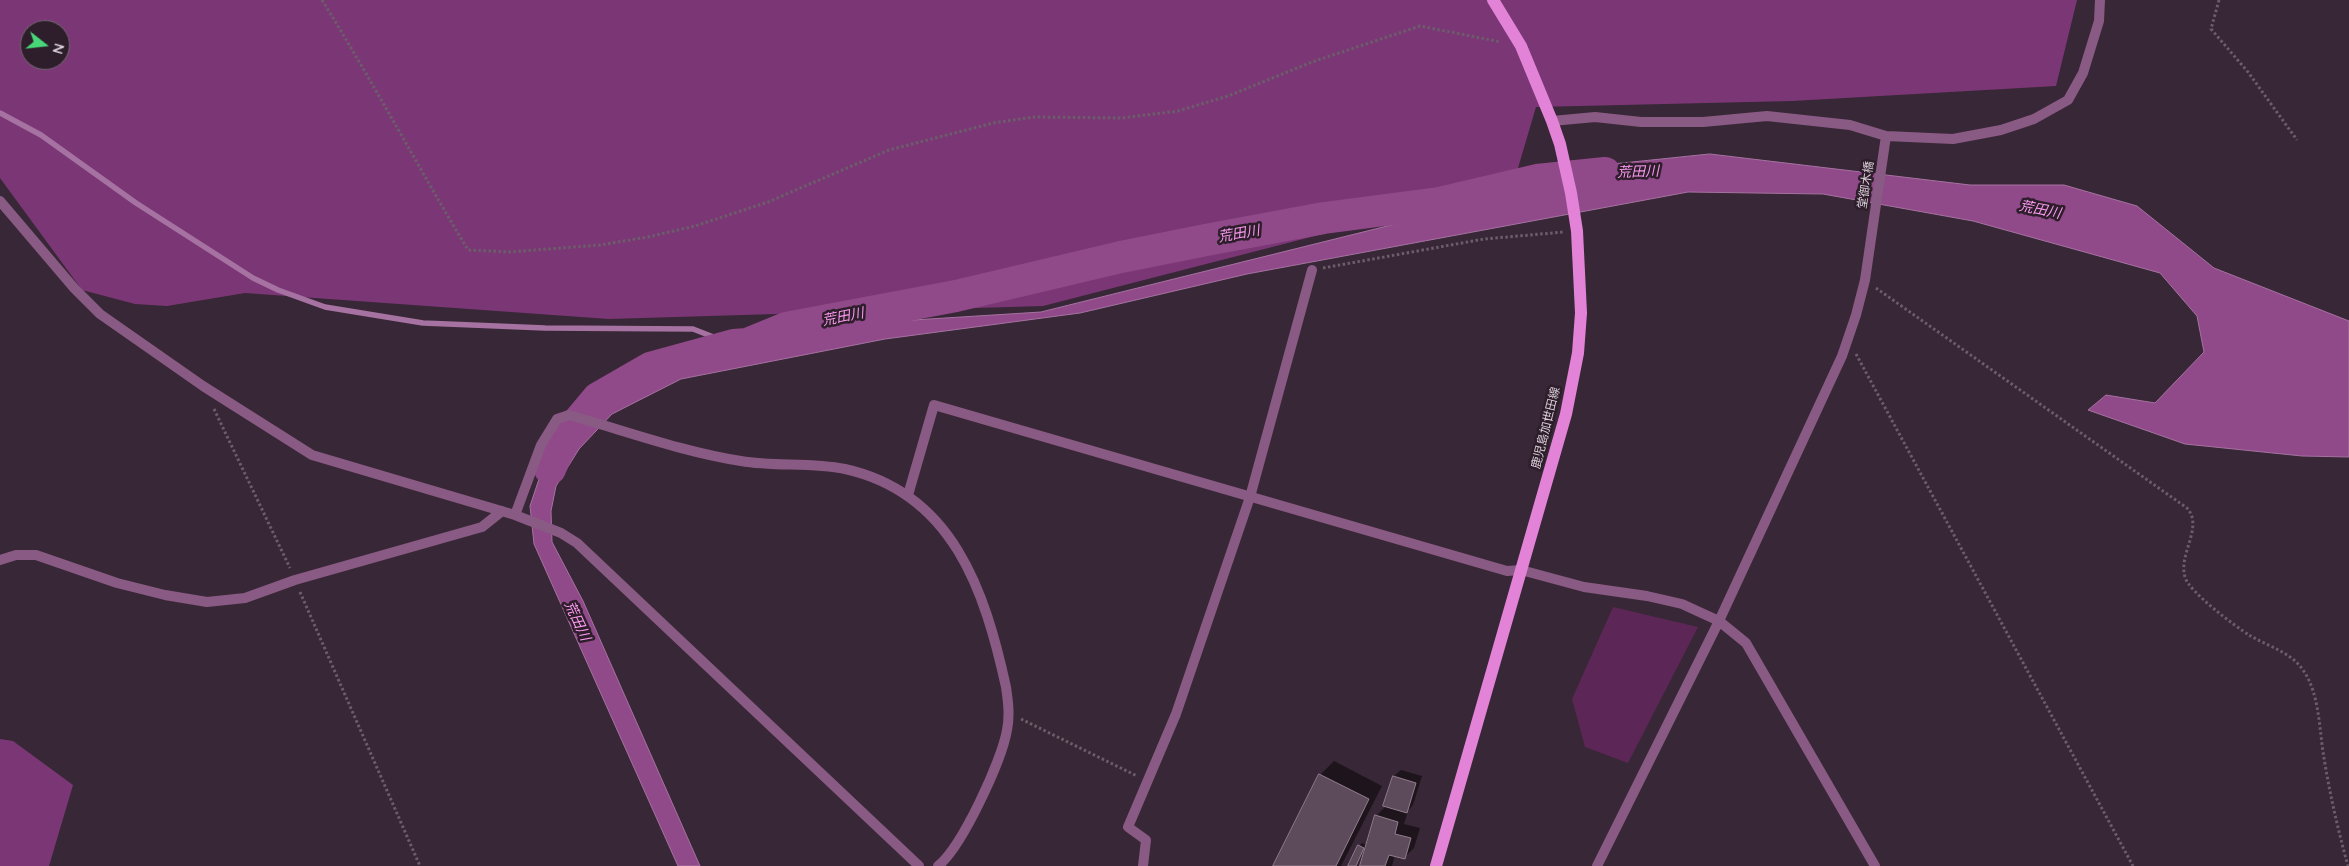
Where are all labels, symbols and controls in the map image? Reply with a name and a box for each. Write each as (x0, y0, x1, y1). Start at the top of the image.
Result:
north arrow (20, 20, 70, 70)
text: N (48, 41, 69, 56)
street label: 堂御木橋 (1855, 160, 1877, 210)
water label: 荒田川 (1617, 163, 1659, 181)
water label: 荒田川 (2018, 198, 2062, 222)
water label: 荒田川 (1217, 222, 1261, 246)
water label: 荒田川 (821, 305, 865, 329)
street label: 鹿児島加世田線 (1529, 386, 1563, 470)
water label: 荒田川 (561, 598, 593, 644)

